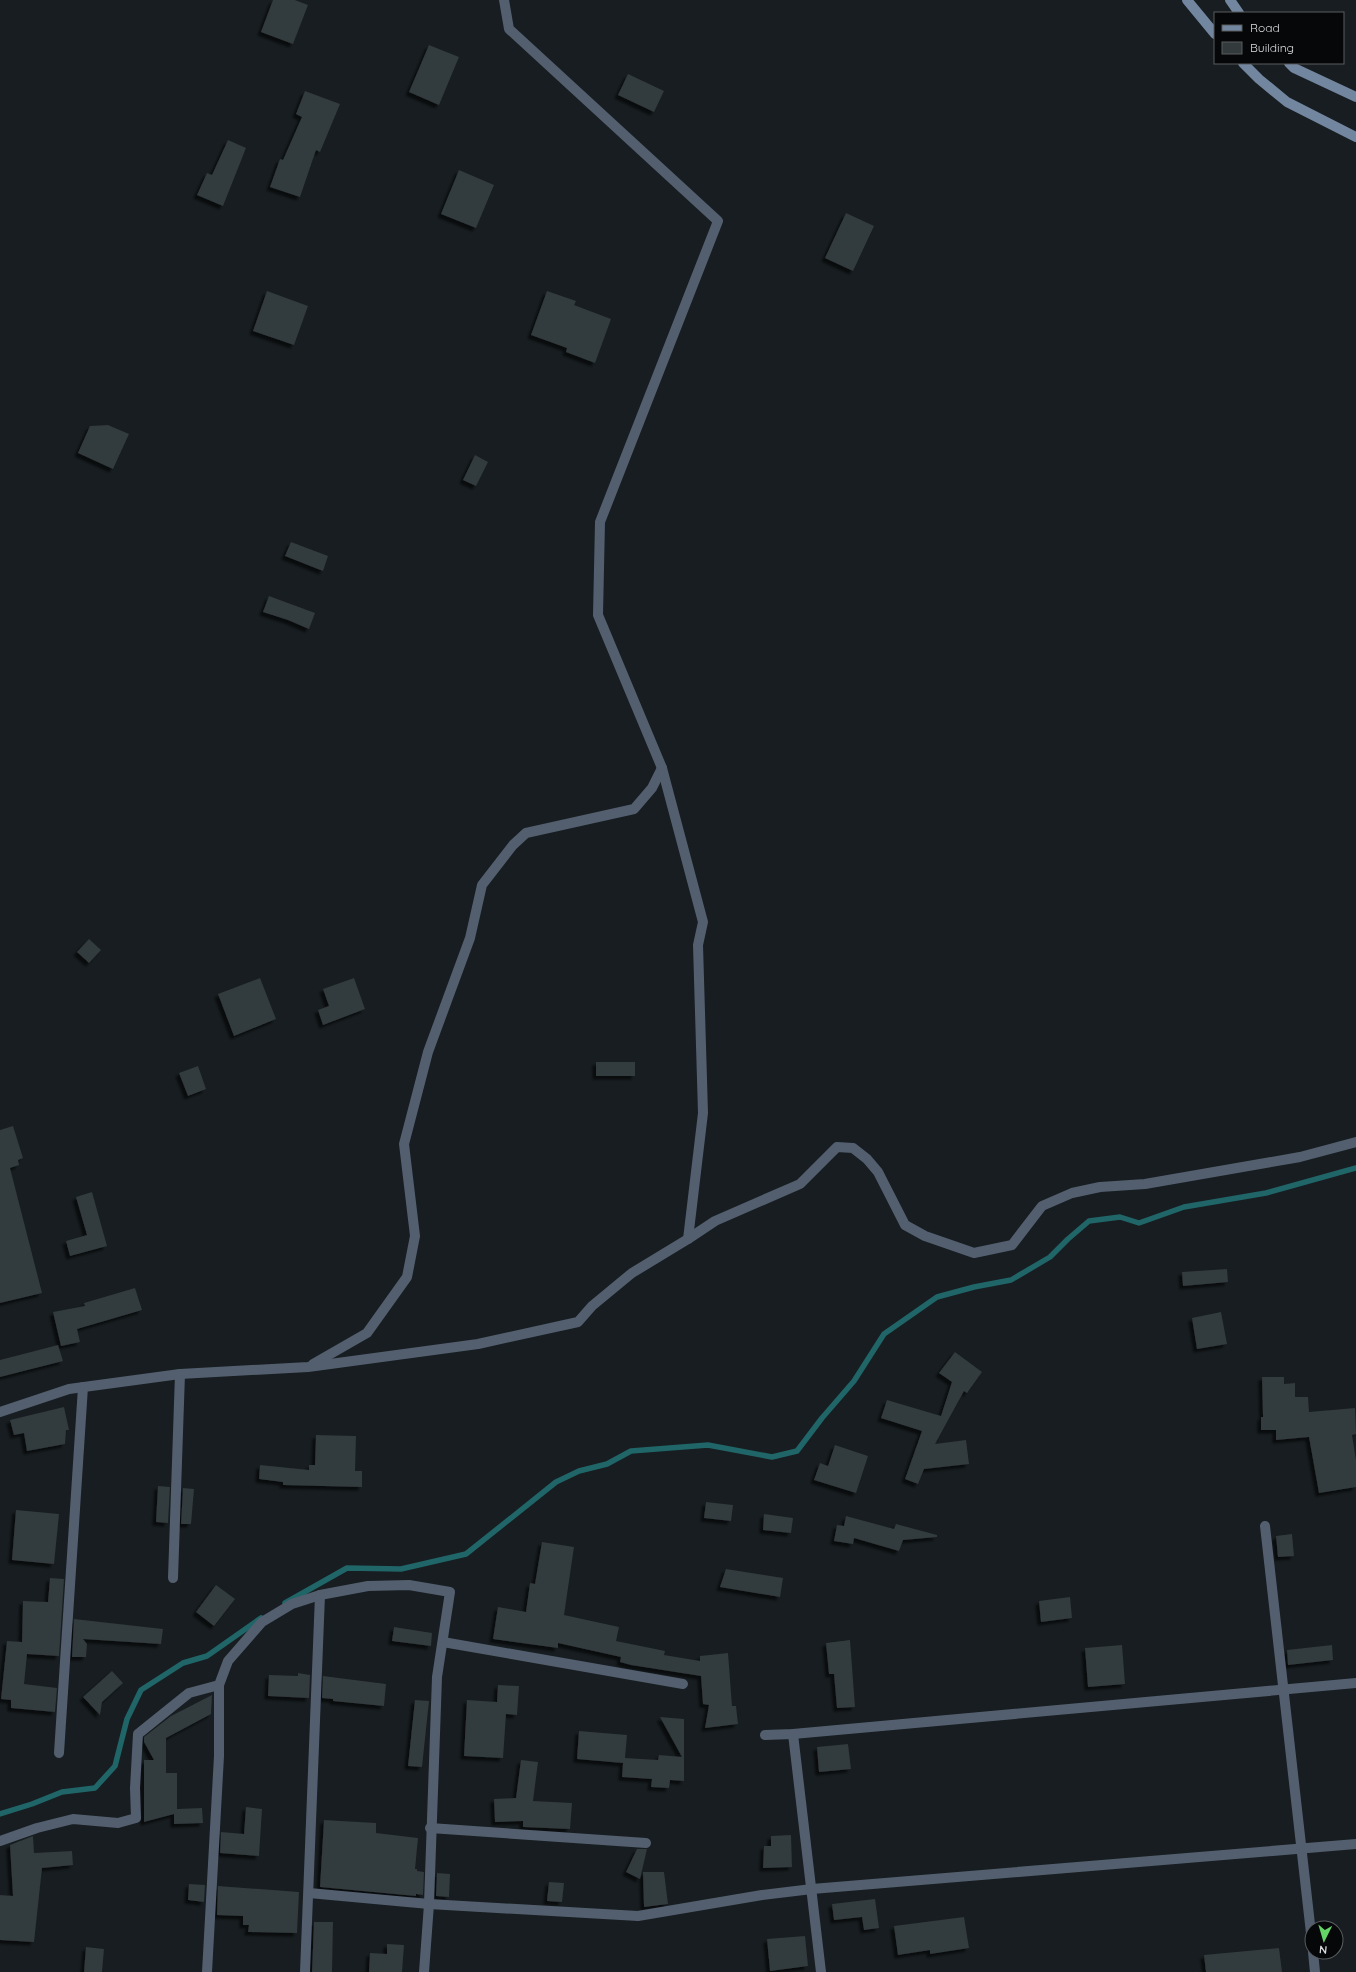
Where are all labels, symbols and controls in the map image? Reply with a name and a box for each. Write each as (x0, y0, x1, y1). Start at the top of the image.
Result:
legend (1214, 12, 1344, 64)
text: Road (1250, 20, 1280, 35)
text: Building (1250, 40, 1294, 55)
north arrow (1304, 1920, 1344, 1960)
text: N (1318, 1943, 1328, 1957)

